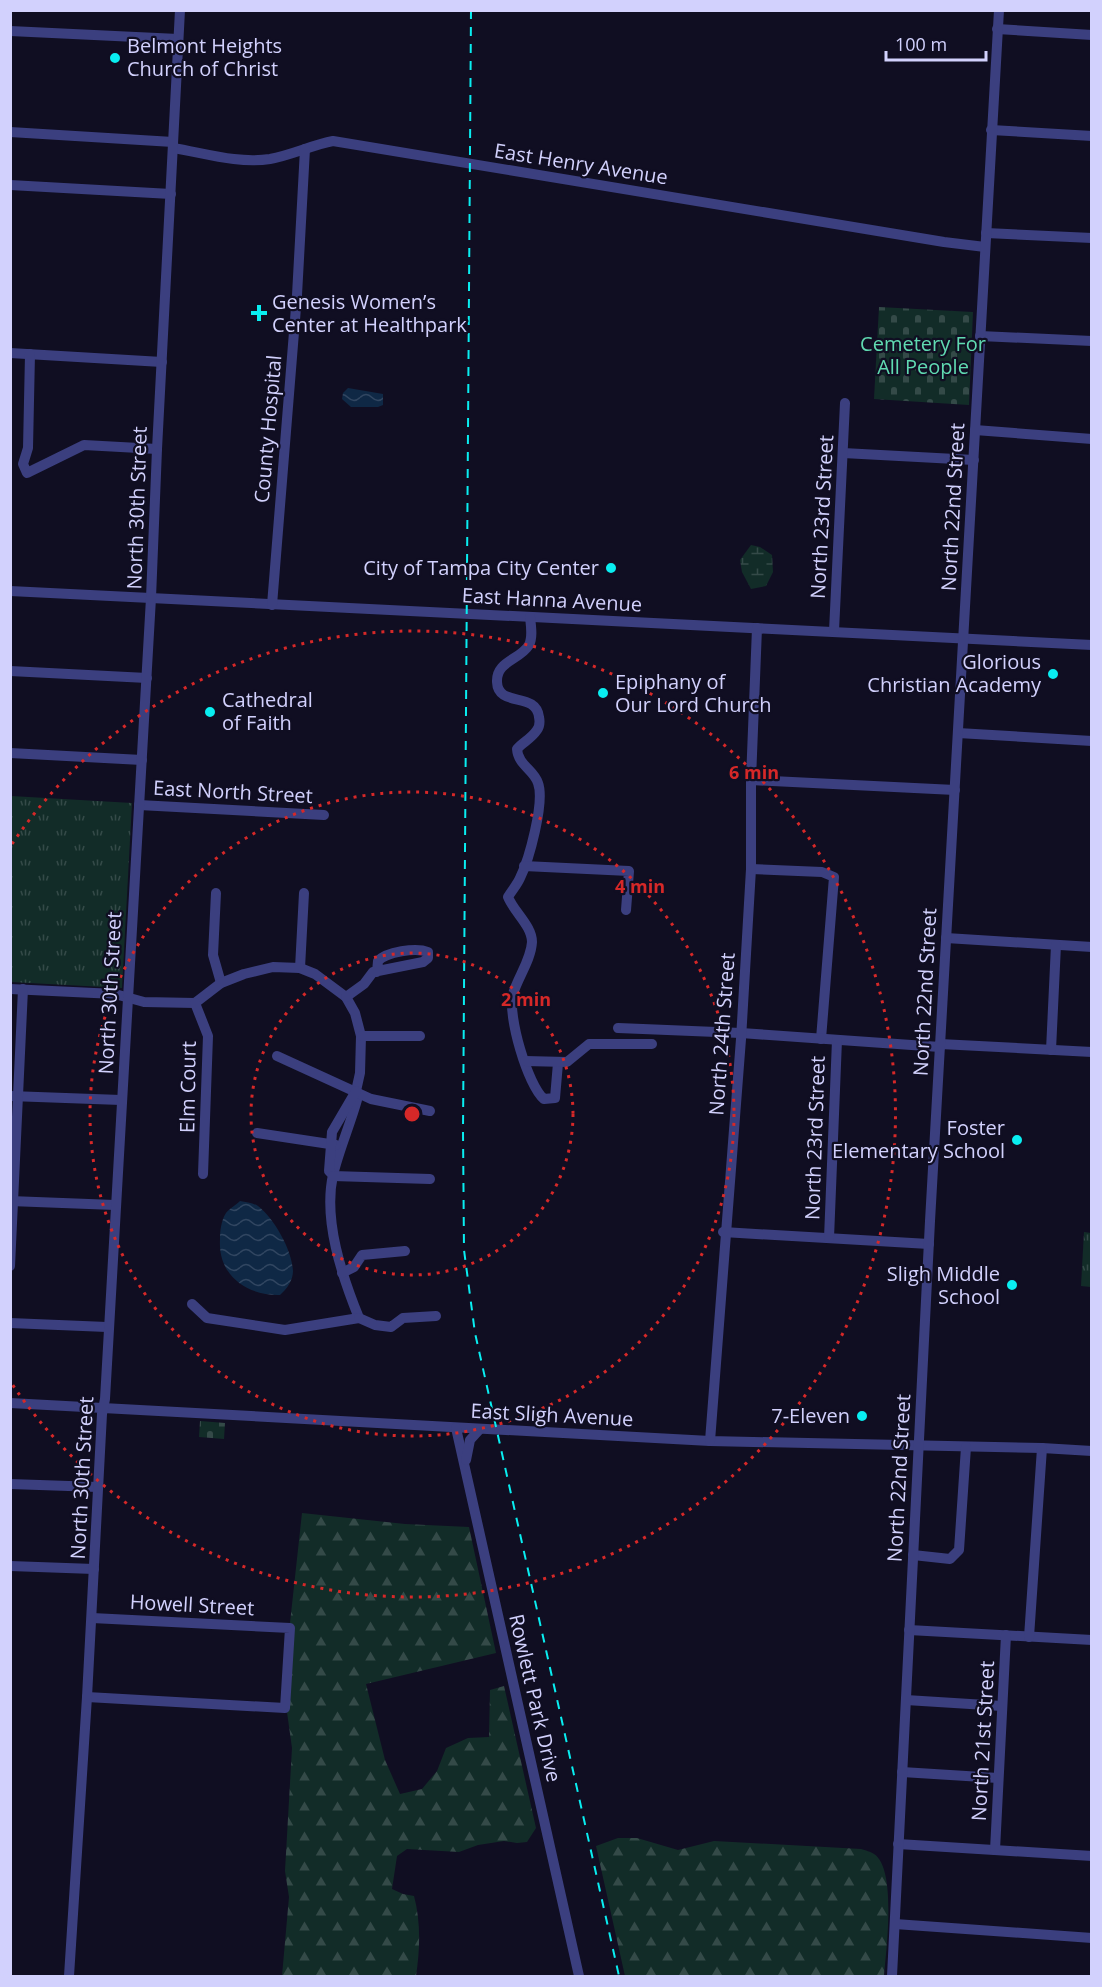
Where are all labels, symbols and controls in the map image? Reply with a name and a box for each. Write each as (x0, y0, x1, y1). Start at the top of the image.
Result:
scale bar (886, 24, 986, 62)
place label: Belmont Heights Church of Christ (127, 32, 282, 82)
text: 100 m (895, 32, 947, 56)
marker: Belmont Heights Church of Christ (108, 51, 122, 65)
street label: East Henry Avenue (492, 136, 670, 191)
place label: Genesis Women’s Center at Healthpark (272, 288, 467, 338)
marker: Genesis Women’s Center at Healthpark (250, 304, 268, 322)
park label: Cemetery For All People (860, 330, 986, 380)
street label: County Hospital (248, 354, 287, 504)
street label: North 22nd Street (935, 422, 970, 592)
street label: North 30th Street (120, 426, 153, 590)
street label: North 23rd Street (804, 434, 839, 600)
place label: City of Tampa City Center (363, 554, 599, 581)
marker: City of Tampa City Center (604, 561, 618, 575)
street label: East Hanna Avenue (461, 581, 643, 618)
place label: Glorious Christian Academy (867, 648, 1042, 698)
marker: Glorious Christian Academy (1046, 667, 1060, 681)
place label: Epiphany of Our Lord Church (615, 668, 771, 718)
place label: Cathedral of Faith (222, 686, 313, 736)
marker: Epiphany of Our Lord Church (596, 686, 610, 700)
marker: Cathedral of Faith (203, 705, 217, 719)
text: 6 min (729, 760, 779, 784)
street label: East North Street (153, 774, 314, 809)
text: 4 min (615, 874, 665, 898)
street label: North 22nd Street (907, 907, 942, 1077)
street label: North 30th Street (92, 911, 127, 1075)
street label: North 24th Street (702, 952, 741, 1116)
text: 2 min (501, 987, 551, 1011)
street label: Elm Court (173, 1041, 202, 1133)
street label: North 23rd Street (798, 1055, 831, 1221)
centre of rings (402, 1104, 422, 1124)
place label: Foster Elementary School (832, 1114, 1005, 1164)
marker: Foster Elementary School (1010, 1133, 1024, 1147)
place label: Sligh Middle School (887, 1260, 1000, 1310)
marker: Sligh Middle School (1005, 1278, 1019, 1292)
street label: North 22nd Street (881, 1393, 916, 1563)
street label: North 30th Street (64, 1396, 99, 1560)
street label: East Sligh Avenue (470, 1397, 634, 1432)
place label: 7-Eleven (771, 1402, 850, 1429)
marker: 7-Eleven (855, 1409, 869, 1423)
street label: Howell Street (129, 1588, 255, 1621)
street label: Rowlett Park Drive (503, 1611, 568, 1785)
street label: North 21st Street (965, 1660, 1000, 1822)

